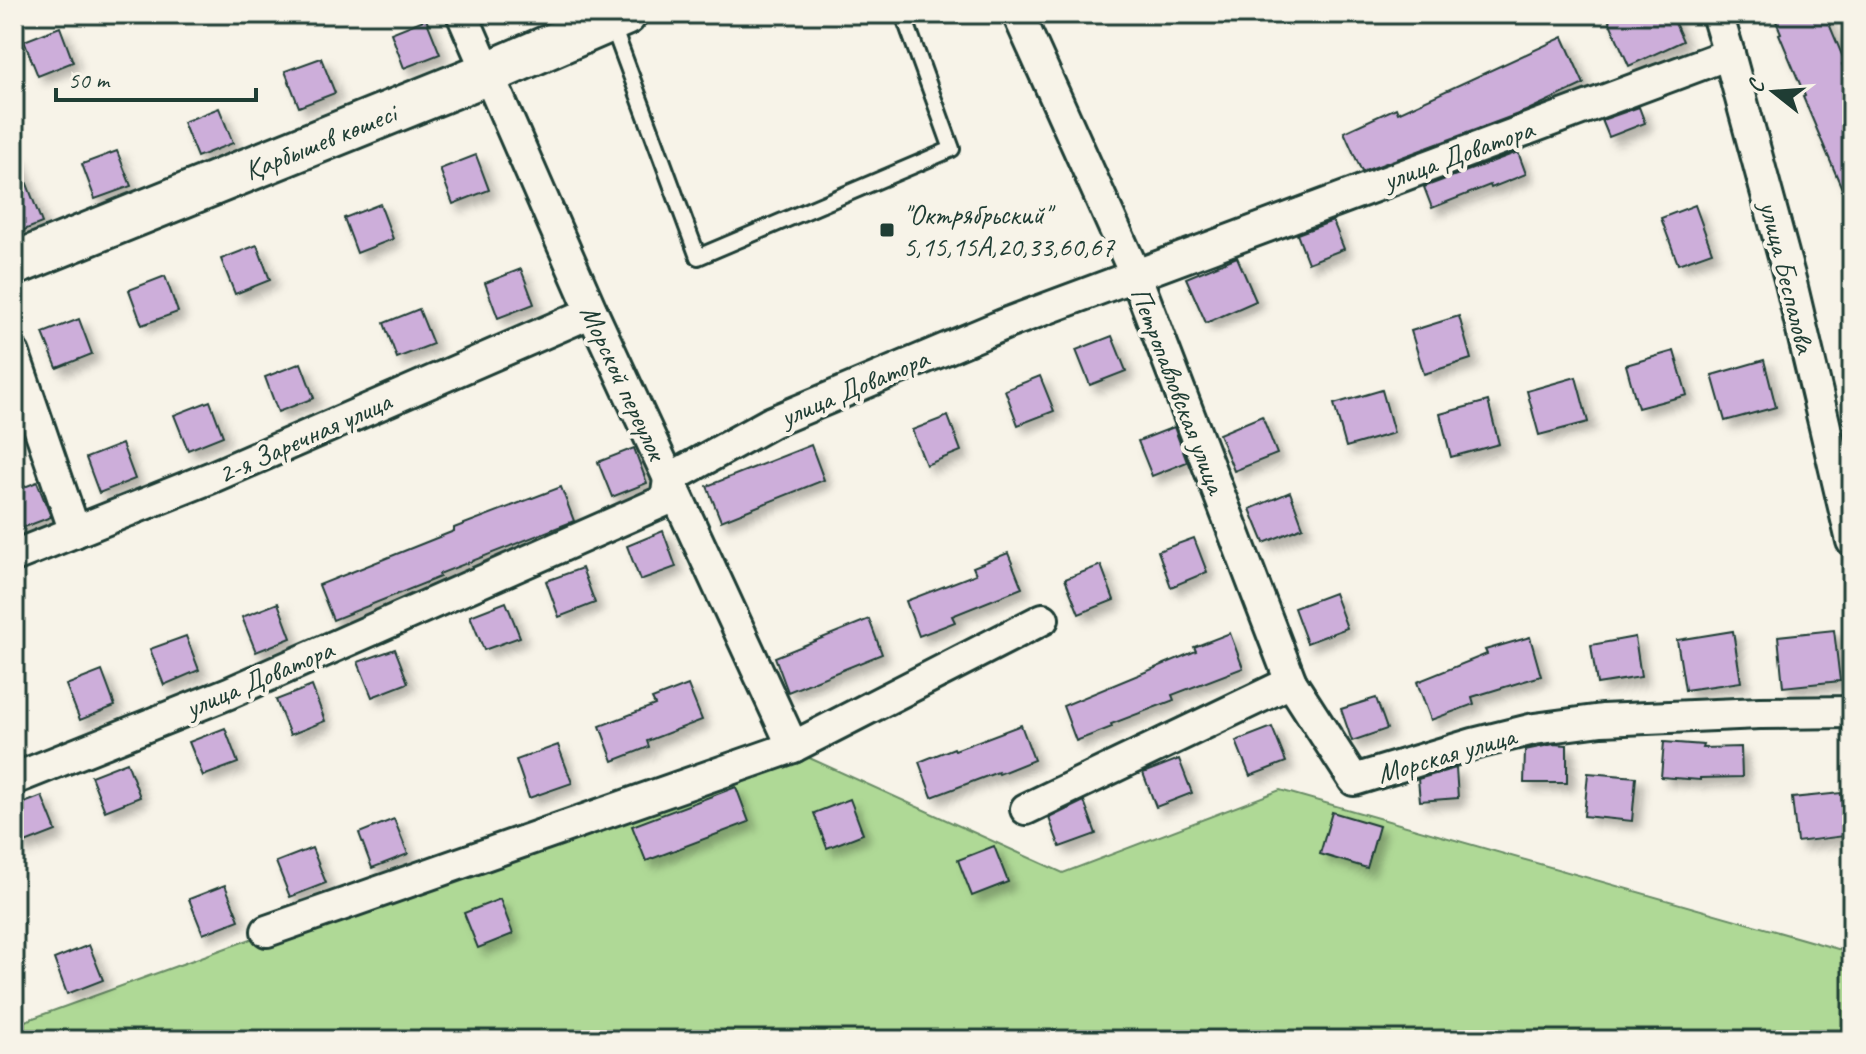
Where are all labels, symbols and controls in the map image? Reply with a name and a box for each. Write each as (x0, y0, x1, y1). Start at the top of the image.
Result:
scale bar (56, 52, 256, 102)
north arrow (1734, 52, 1814, 132)
text: 50 m (68, 65, 111, 95)
text: С (1741, 74, 1772, 96)
street label: Қарбышев көшесі (239, 94, 405, 188)
street label: улица Доватора (1376, 111, 1540, 199)
street label: улица Беспалова (1751, 196, 1824, 358)
place label: "Октрябрьский" 5,15,15А,20,33,60,67 (903, 197, 1116, 264)
marker: "Октрябрьский" 5,15,15А,20,33,60,67 (878, 221, 896, 239)
street label: Петропавловская улица (1123, 282, 1235, 501)
street label: Морской переулок (572, 299, 676, 468)
street label: улица Доватора (773, 340, 935, 435)
street label: 2-я Заречная улица (212, 383, 398, 491)
street label: улица Доватора (178, 631, 340, 726)
street label: Морская улица (1373, 717, 1522, 791)

